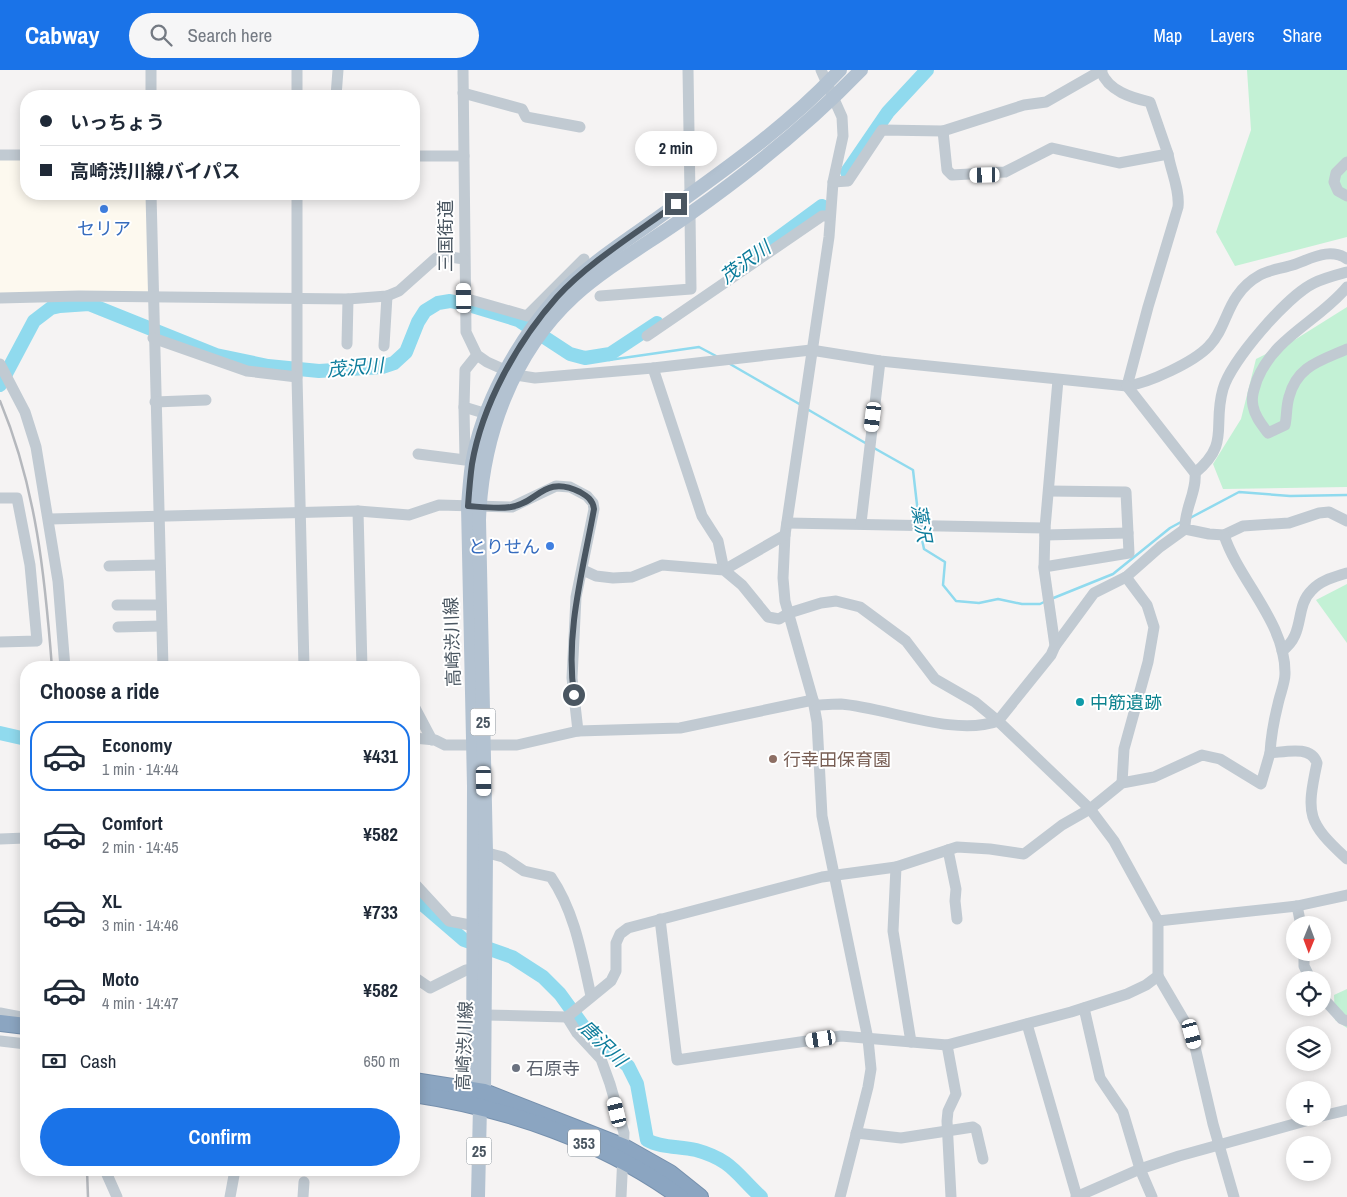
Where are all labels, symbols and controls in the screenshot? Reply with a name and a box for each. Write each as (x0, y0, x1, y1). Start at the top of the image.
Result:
search box (129, 13, 479, 58)
text: Cabway (25, 19, 99, 51)
icon: search (147, 21, 175, 49)
text: Search here (187, 22, 272, 48)
text: Map (1154, 23, 1182, 48)
text: Layers (1210, 23, 1255, 48)
text: Share (1283, 23, 1322, 48)
text: いっちょう (70, 109, 165, 135)
callout: 2 min (635, 132, 717, 166)
text: 2 min (659, 137, 693, 159)
text: 高崎渋川線バイパス (70, 158, 241, 184)
car (969, 167, 1000, 183)
route end (665, 193, 687, 215)
street label: 三国街道 (433, 200, 458, 272)
marker: セリア (98, 203, 110, 215)
place label: セリア (77, 216, 131, 241)
water label: 茂沢川 (714, 234, 777, 289)
car (456, 283, 471, 313)
water label: 茂沢川 (325, 351, 387, 382)
car (863, 401, 882, 433)
water label: 藻沢 (906, 502, 939, 547)
place label: とりせん (468, 534, 540, 559)
marker: とりせん (544, 540, 556, 552)
street label: 高崎渋川線 (438, 597, 466, 687)
text: Choose a ride (40, 676, 159, 706)
route start (563, 684, 585, 706)
place label: 中筋遺跡 (1090, 690, 1162, 715)
marker: 中筋遺跡 (1074, 696, 1086, 708)
road number: 25 (470, 708, 496, 736)
text: Economy (102, 732, 172, 758)
icon: car (42, 734, 87, 779)
text: ¥431 (363, 743, 398, 769)
place label: 行幸田保育園 (783, 747, 891, 772)
marker: 行幸田保育園 (767, 753, 779, 765)
text: 1 min · 14:44 (102, 758, 179, 780)
car (476, 766, 491, 796)
text: Comfort (102, 810, 163, 836)
icon: car (42, 812, 87, 857)
text: ¥582 (363, 821, 398, 847)
text: 2 min · 14:45 (102, 836, 179, 858)
text: XL (102, 888, 122, 914)
icon: car (42, 890, 87, 935)
text: ¥733 (363, 899, 398, 925)
text: 3 min · 14:46 (102, 914, 179, 936)
north arrow (1286, 916, 1331, 961)
map controls (1286, 916, 1331, 1181)
text: Moto (102, 966, 139, 992)
icon: car (42, 968, 87, 1013)
button: locate (1286, 971, 1331, 1016)
text: ¥582 (363, 977, 398, 1003)
text: 4 min · 14:47 (102, 992, 179, 1014)
street label: 高崎渋川線 (450, 1001, 478, 1091)
water label: 唐沢川 (573, 1014, 634, 1074)
car (1180, 1018, 1203, 1050)
button: layers (1286, 1026, 1331, 1071)
car (805, 1029, 836, 1049)
icon: cash (40, 1047, 68, 1075)
text: Cash (80, 1048, 116, 1074)
text: 650 m (364, 1050, 400, 1072)
place label: 石原寺 (526, 1056, 580, 1081)
marker: 石原寺 (510, 1062, 522, 1074)
button: + (1286, 1081, 1331, 1126)
car (606, 1096, 627, 1128)
button: Confirm (40, 1108, 400, 1166)
road number: 353 (568, 1130, 600, 1156)
button: − (1286, 1136, 1331, 1181)
road number: 25 (466, 1138, 492, 1164)

